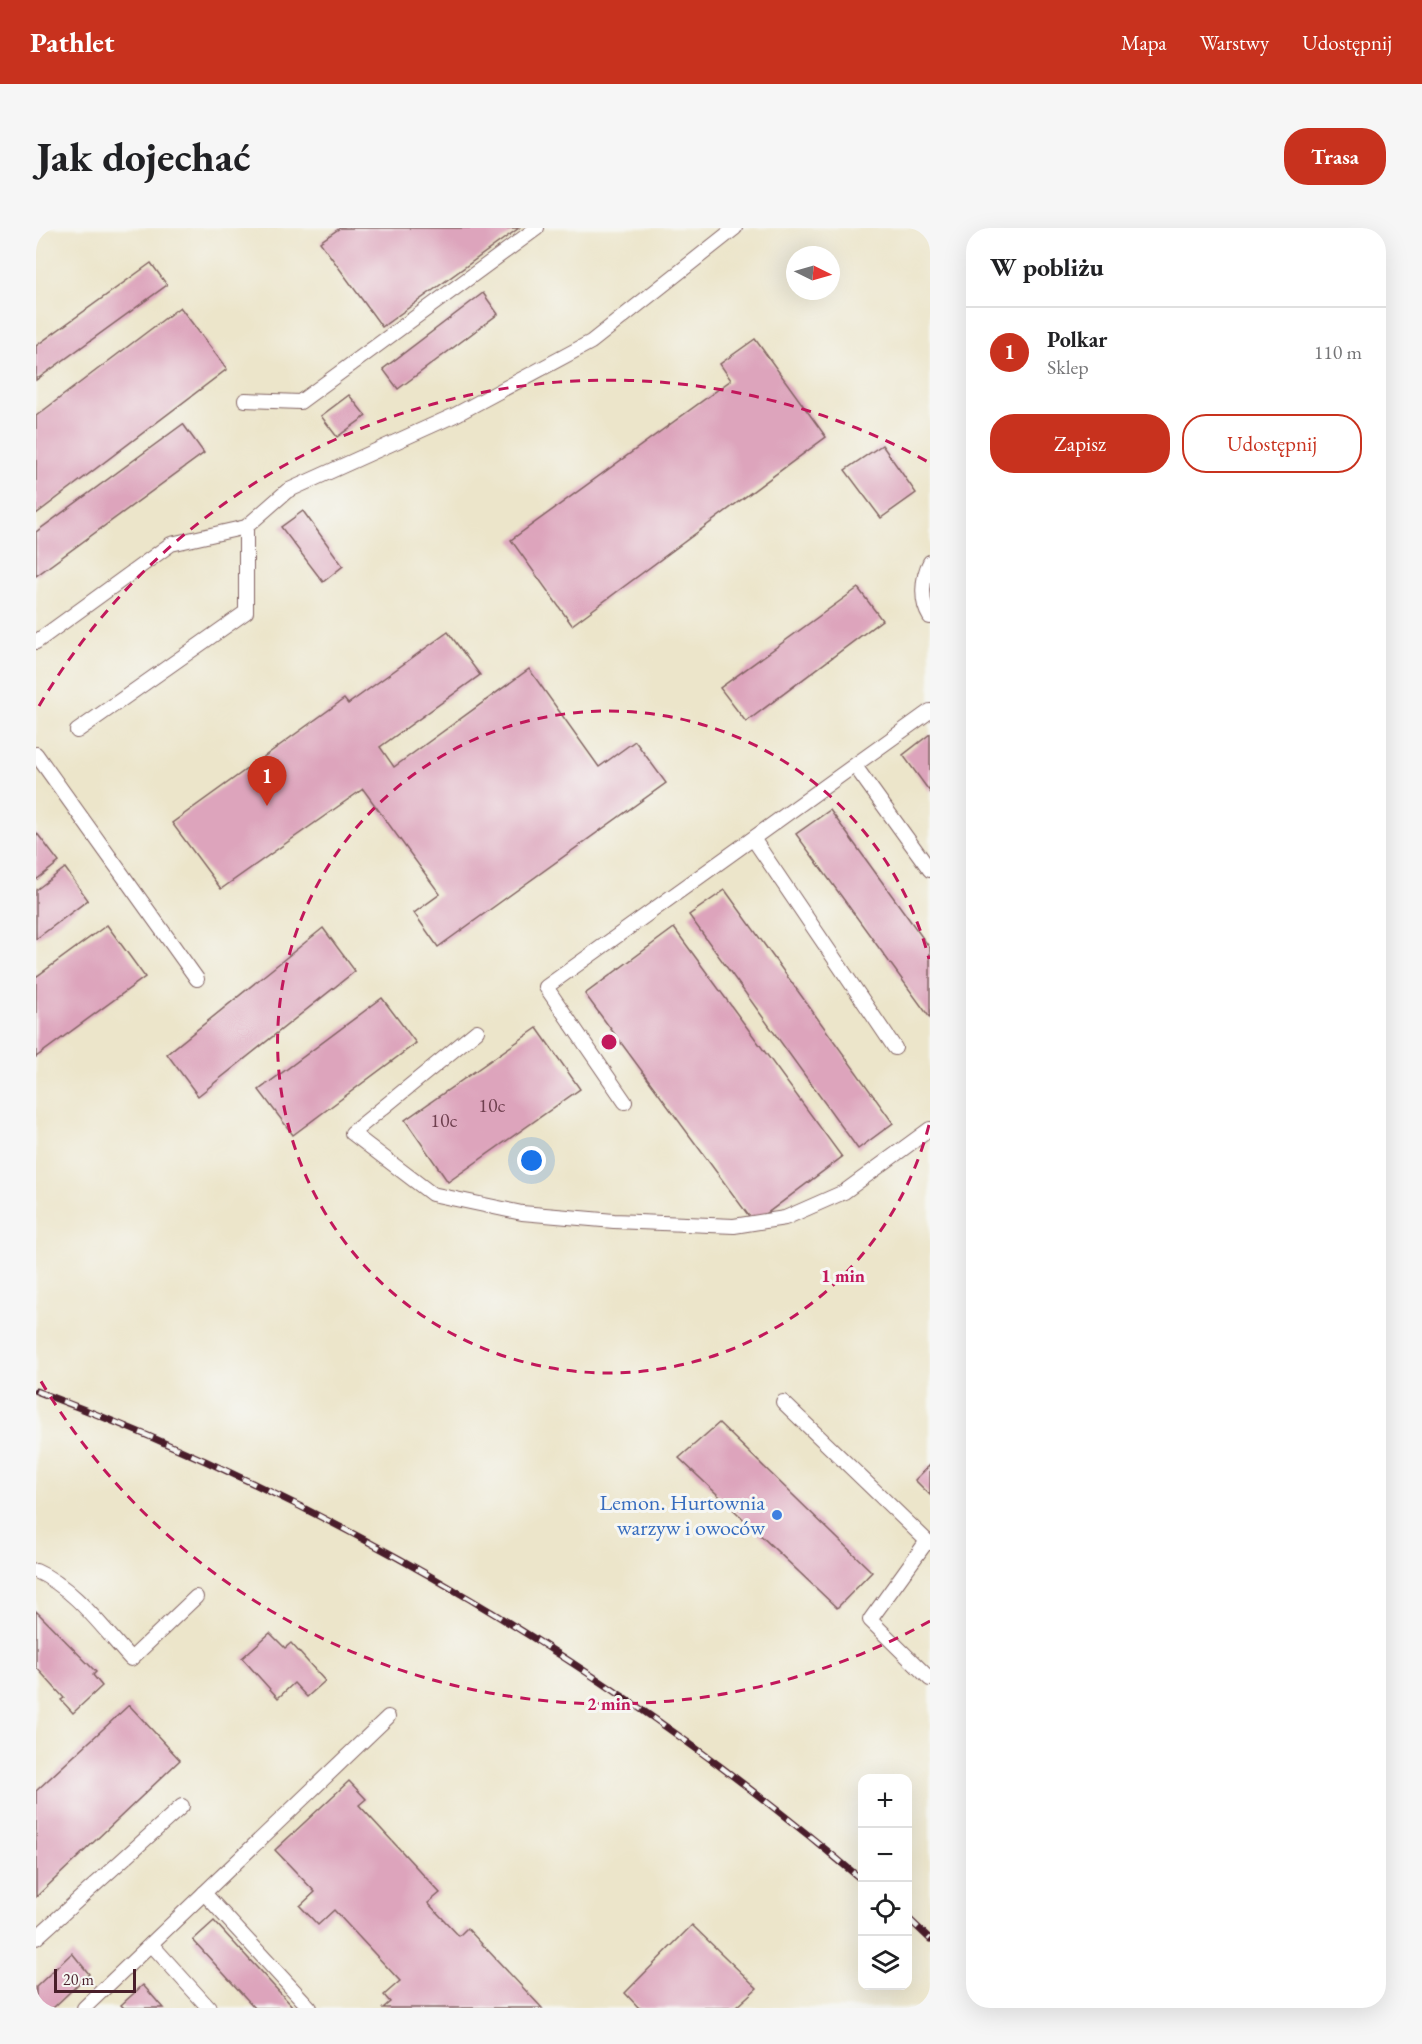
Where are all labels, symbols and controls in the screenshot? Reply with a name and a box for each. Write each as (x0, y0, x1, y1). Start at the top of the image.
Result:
text: Pathlet (30, 24, 114, 60)
text: Mapa (1121, 29, 1167, 56)
text: Warstwy (1200, 29, 1269, 56)
text: Udostępnij (1302, 29, 1392, 56)
button: Trasa (1284, 128, 1386, 185)
text: Jak dojechać (36, 129, 250, 184)
north arrow (786, 246, 840, 300)
text: W pobliżu (990, 250, 1104, 284)
text: Polkar (1047, 325, 1107, 354)
text: 1 (1004, 339, 1015, 365)
text: 110 m (1314, 339, 1362, 365)
text: Sklep (1047, 354, 1089, 380)
button: Zapisz (990, 414, 1170, 473)
button: Udostępnij (1182, 414, 1362, 473)
pin: 1 (248, 756, 286, 806)
centre of rings (599, 1032, 619, 1052)
house number: 10c (478, 1092, 506, 1118)
house number: 10c (430, 1107, 458, 1133)
your location (517, 1146, 546, 1175)
text: 1 min (821, 1264, 865, 1287)
place label: Lemon. Hurtownia warzyw i owoców (599, 1488, 766, 1542)
marker: Lemon. Hurtownia warzyw i owoców (770, 1508, 784, 1522)
text: 2 min (587, 1692, 631, 1715)
map controls (858, 1774, 912, 1990)
button: + (858, 1774, 912, 1828)
button: − (858, 1828, 912, 1882)
button: locate (858, 1882, 912, 1936)
button: layers (858, 1936, 912, 1990)
scale bar (54, 1966, 136, 1994)
text: 20 m (63, 1969, 94, 1990)

